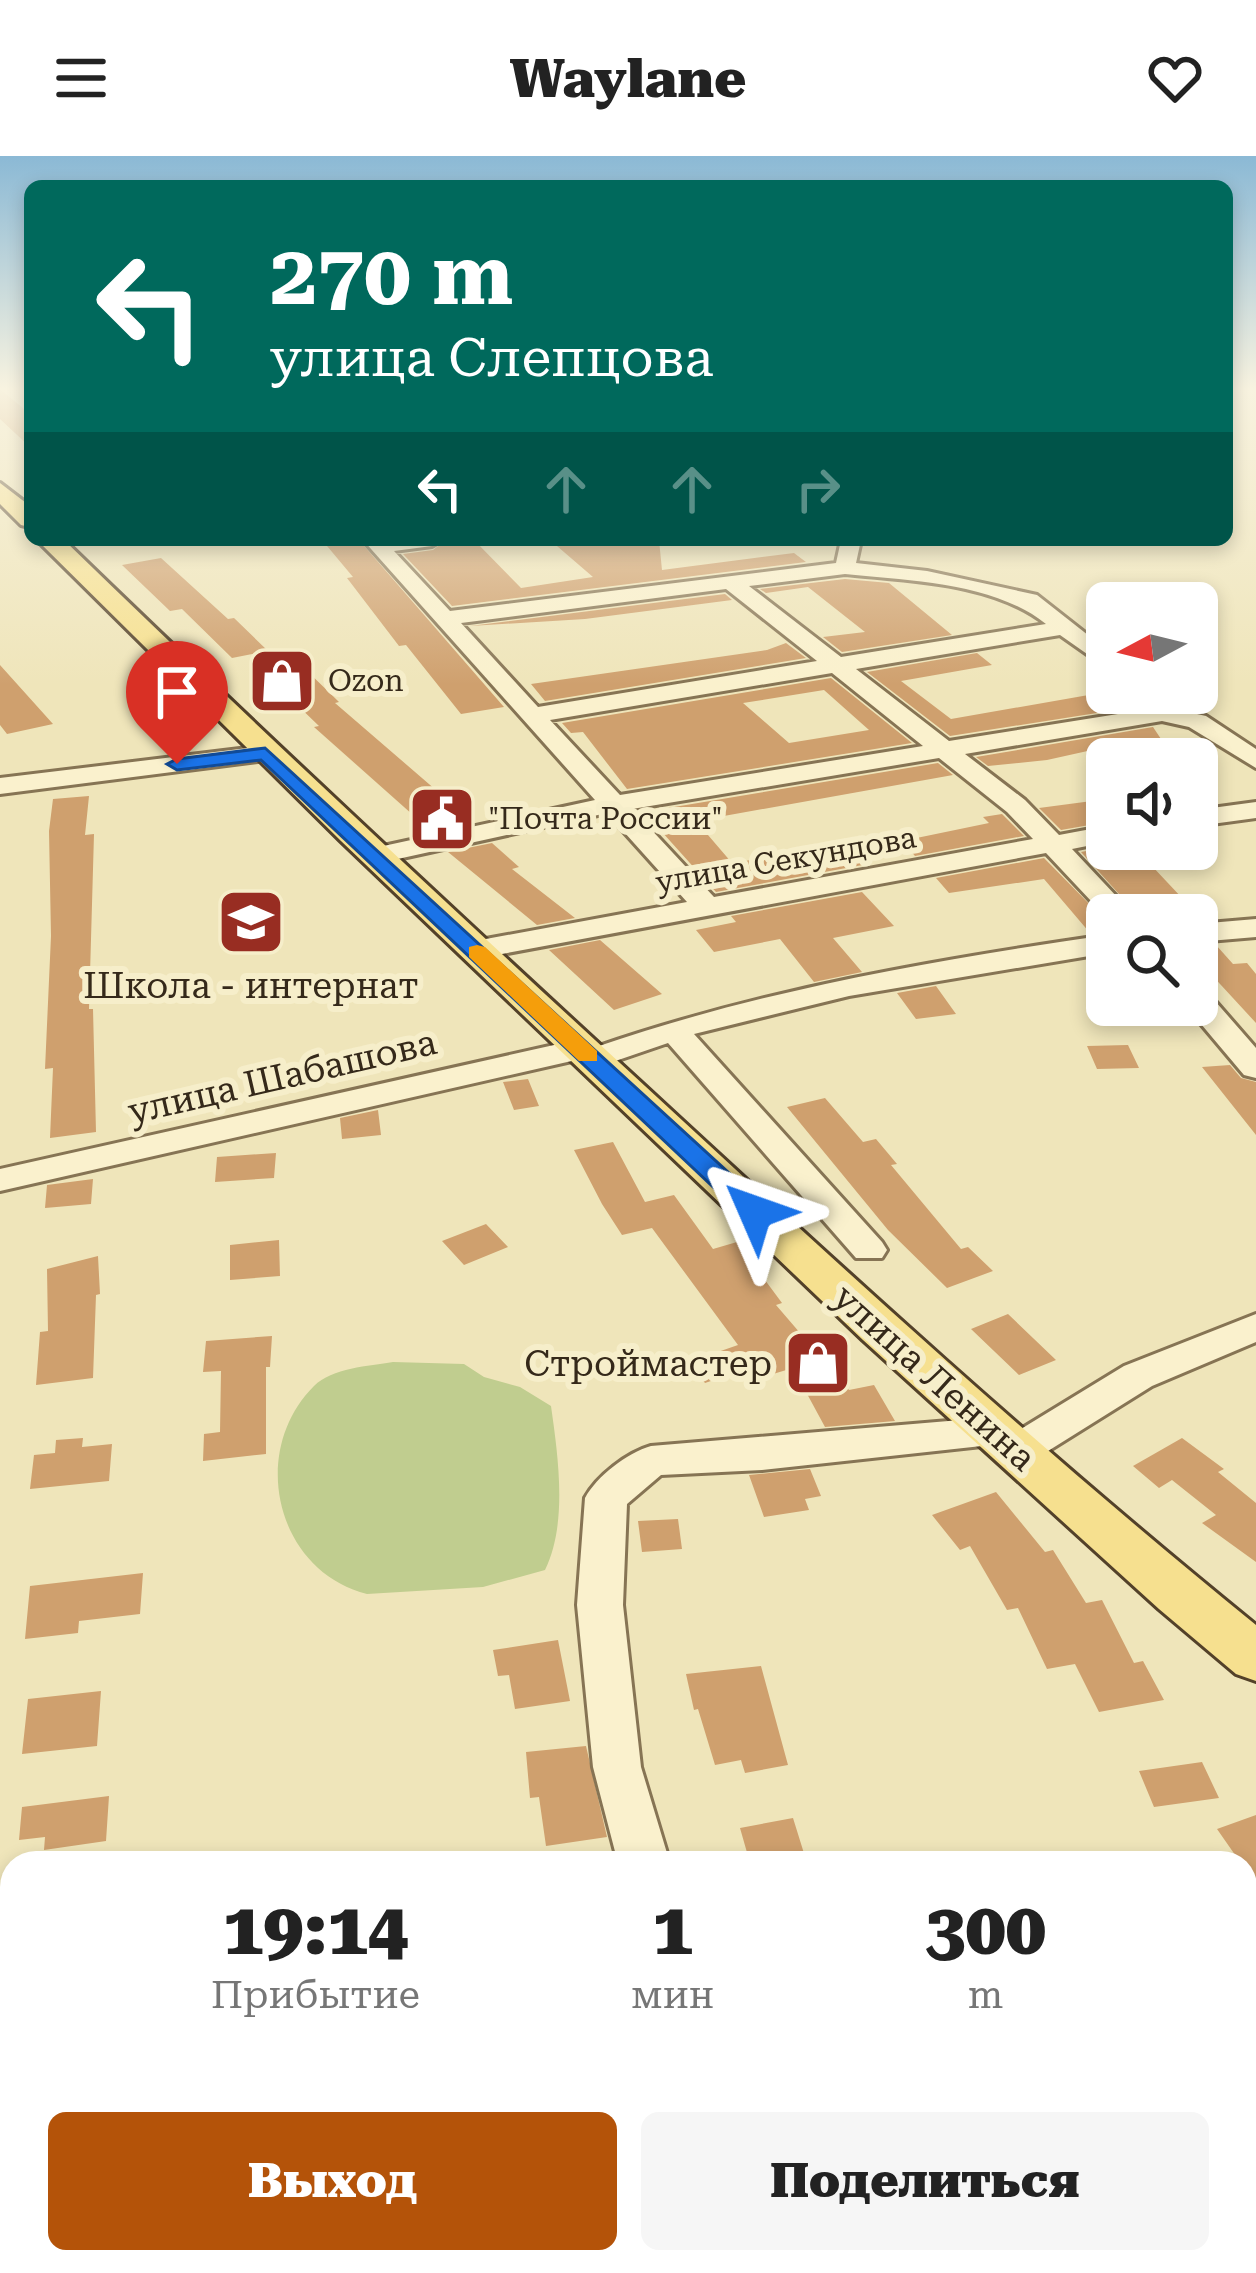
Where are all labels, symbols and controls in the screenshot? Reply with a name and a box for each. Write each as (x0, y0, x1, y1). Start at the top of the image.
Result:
icon: menu (48, 45, 114, 111)
icon: heart (1142, 45, 1208, 111)
text: Waylane (510, 47, 746, 110)
text: 270 m (270, 226, 513, 324)
icon: left (72, 228, 228, 384)
text: улица Слепцова (270, 326, 713, 389)
icon: left (407, 456, 473, 522)
icon: ahead (533, 456, 599, 522)
icon: ahead (659, 456, 725, 522)
icon: right (785, 456, 851, 522)
north arrow (1086, 582, 1218, 714)
map controls (1086, 582, 1218, 1026)
pin (126, 641, 228, 764)
shop icon: Ozon (247, 646, 317, 716)
icon: arrive (144, 659, 210, 725)
place label: Ozon (328, 663, 404, 698)
button: sound (1086, 738, 1218, 870)
public building icon: "Почта России" (407, 784, 477, 854)
place label: "Почта России" (488, 801, 723, 836)
street label: улица Секундова (653, 819, 919, 900)
school or university icon: Школа - интернат (216, 887, 286, 957)
button: search (1086, 894, 1218, 1026)
place label: Школа - интернат (83, 965, 419, 1007)
street label: улица Шабашова (124, 1021, 441, 1133)
position arrow (692, 1149, 818, 1275)
street label: улица Ленина (825, 1276, 1044, 1480)
shop icon: Строймастер (783, 1328, 853, 1398)
place label: Строймастер (524, 1343, 772, 1385)
text: 19:14 (223, 1887, 408, 1972)
text: 1 (652, 1887, 693, 1972)
text: 300 (925, 1887, 1046, 1972)
text: Прибытие (211, 1972, 420, 2018)
text: мин (631, 1972, 714, 2018)
text: m (968, 1972, 1003, 2018)
button: Выход (48, 2112, 617, 2250)
button: Поделиться (641, 2112, 1209, 2250)

